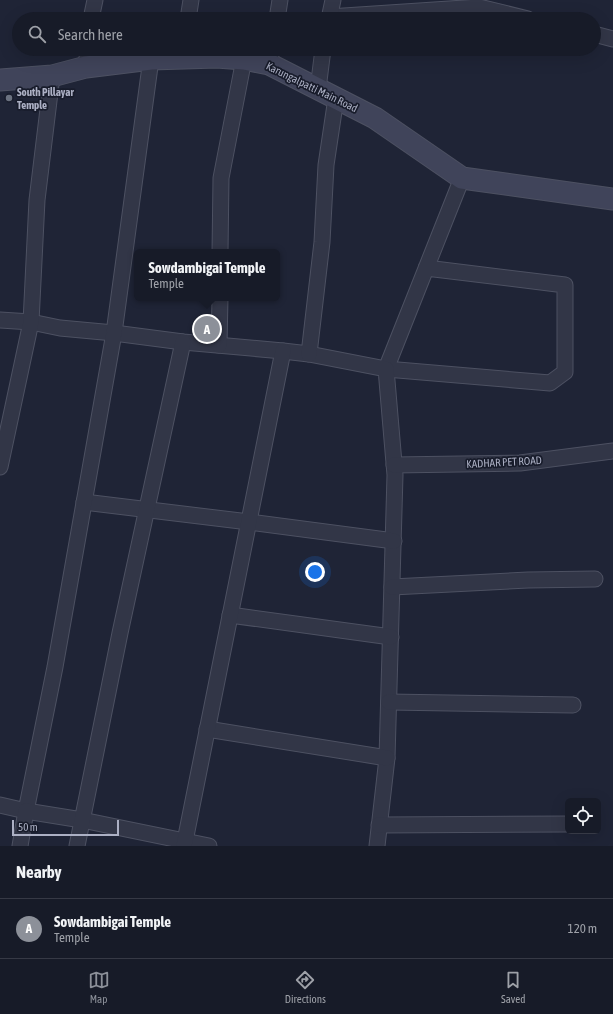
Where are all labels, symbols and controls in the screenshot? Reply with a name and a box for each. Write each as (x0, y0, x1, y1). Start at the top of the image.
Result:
search box (12, 12, 601, 56)
icon: search (26, 23, 48, 45)
text: Search here (58, 26, 123, 43)
street label: Karungalpatti Main Road (264, 60, 360, 114)
place label: South Pillayar Temple (17, 86, 74, 111)
marker: South Pillayar Temple (4, 93, 14, 103)
popup (134, 249, 280, 301)
text: Sowdambigai Temple (148, 259, 266, 276)
text: Temple (148, 276, 184, 291)
pin: A (194, 314, 220, 344)
street label: KADHAR PET ROAD (466, 454, 542, 470)
your location (305, 562, 325, 582)
map controls (565, 798, 601, 834)
button: locate (565, 798, 601, 834)
scale bar (12, 818, 119, 837)
text: 50 m (18, 821, 38, 833)
text: Nearby (16, 862, 62, 882)
text: Sowdambigai Temple (54, 913, 171, 930)
text: A (26, 921, 32, 936)
text: 120 m (568, 921, 597, 936)
text: Temple (54, 930, 90, 945)
tab: Map (88, 969, 110, 1005)
tab: Directions (285, 969, 326, 1005)
tab: Saved (501, 969, 525, 1005)

